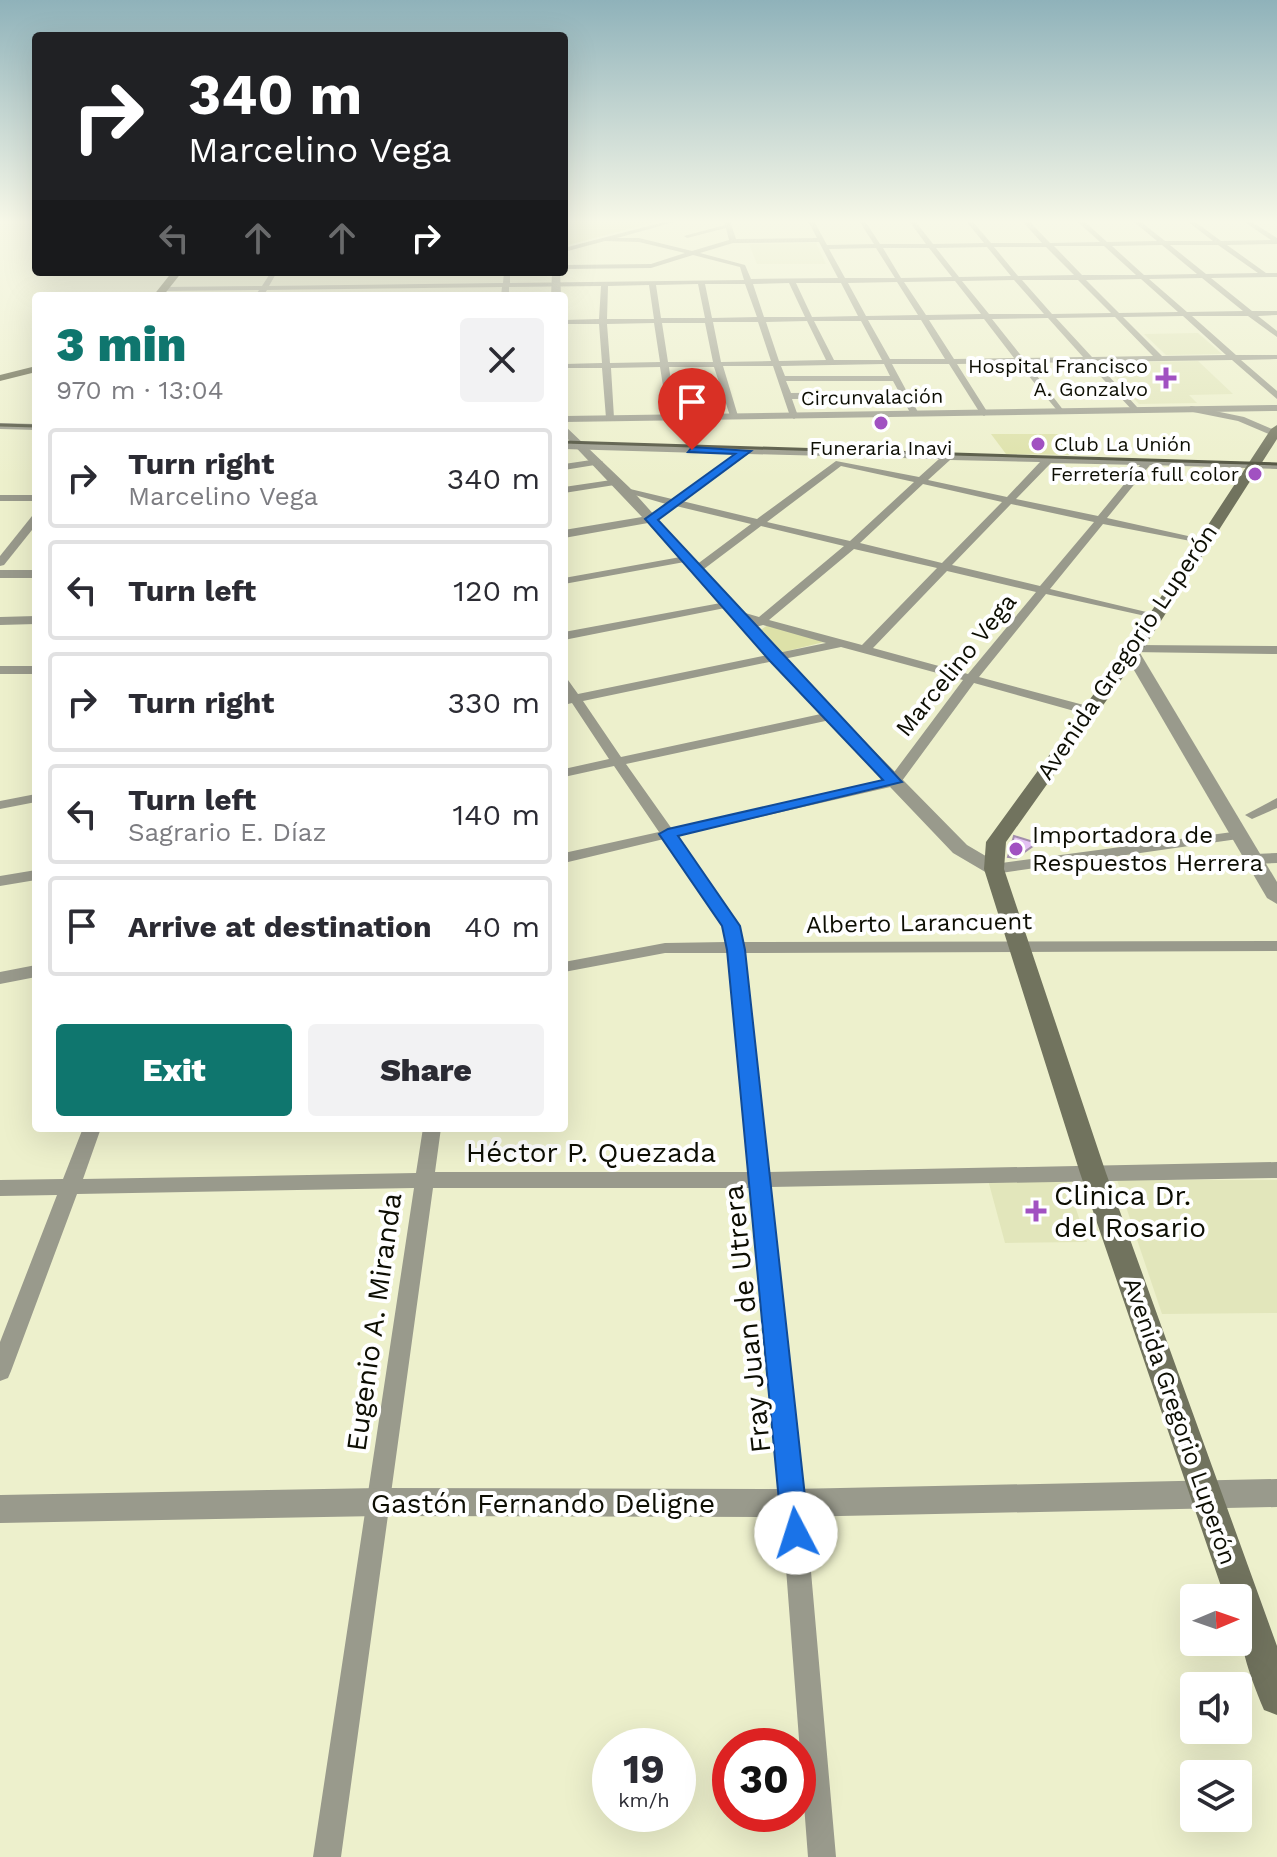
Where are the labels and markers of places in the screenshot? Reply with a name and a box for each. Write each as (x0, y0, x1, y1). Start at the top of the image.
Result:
place label: Hospital Francisco A. Gonzalvo (968, 354, 1148, 401)
marker: Hospital Francisco A. Gonzalvo (1155, 367, 1177, 389)
pin (658, 368, 726, 450)
marker: Funeraria Inavi (872, 414, 890, 432)
place label: Club La Unión (1054, 432, 1191, 456)
marker: Club La Unión (1029, 435, 1047, 453)
place label: Funeraria Inavi (810, 436, 952, 460)
place label: Ferretería full color (1050, 462, 1239, 486)
marker: Ferretería full color (1246, 465, 1264, 483)
place label: Importadora de Respuestos Herrera (1032, 821, 1263, 877)
marker: Importadora de Respuestos Herrera (1007, 840, 1025, 858)
place label: Clinica Dr. del Rosario (1054, 1179, 1206, 1244)
marker: Clinica Dr. del Rosario (1025, 1200, 1047, 1222)

